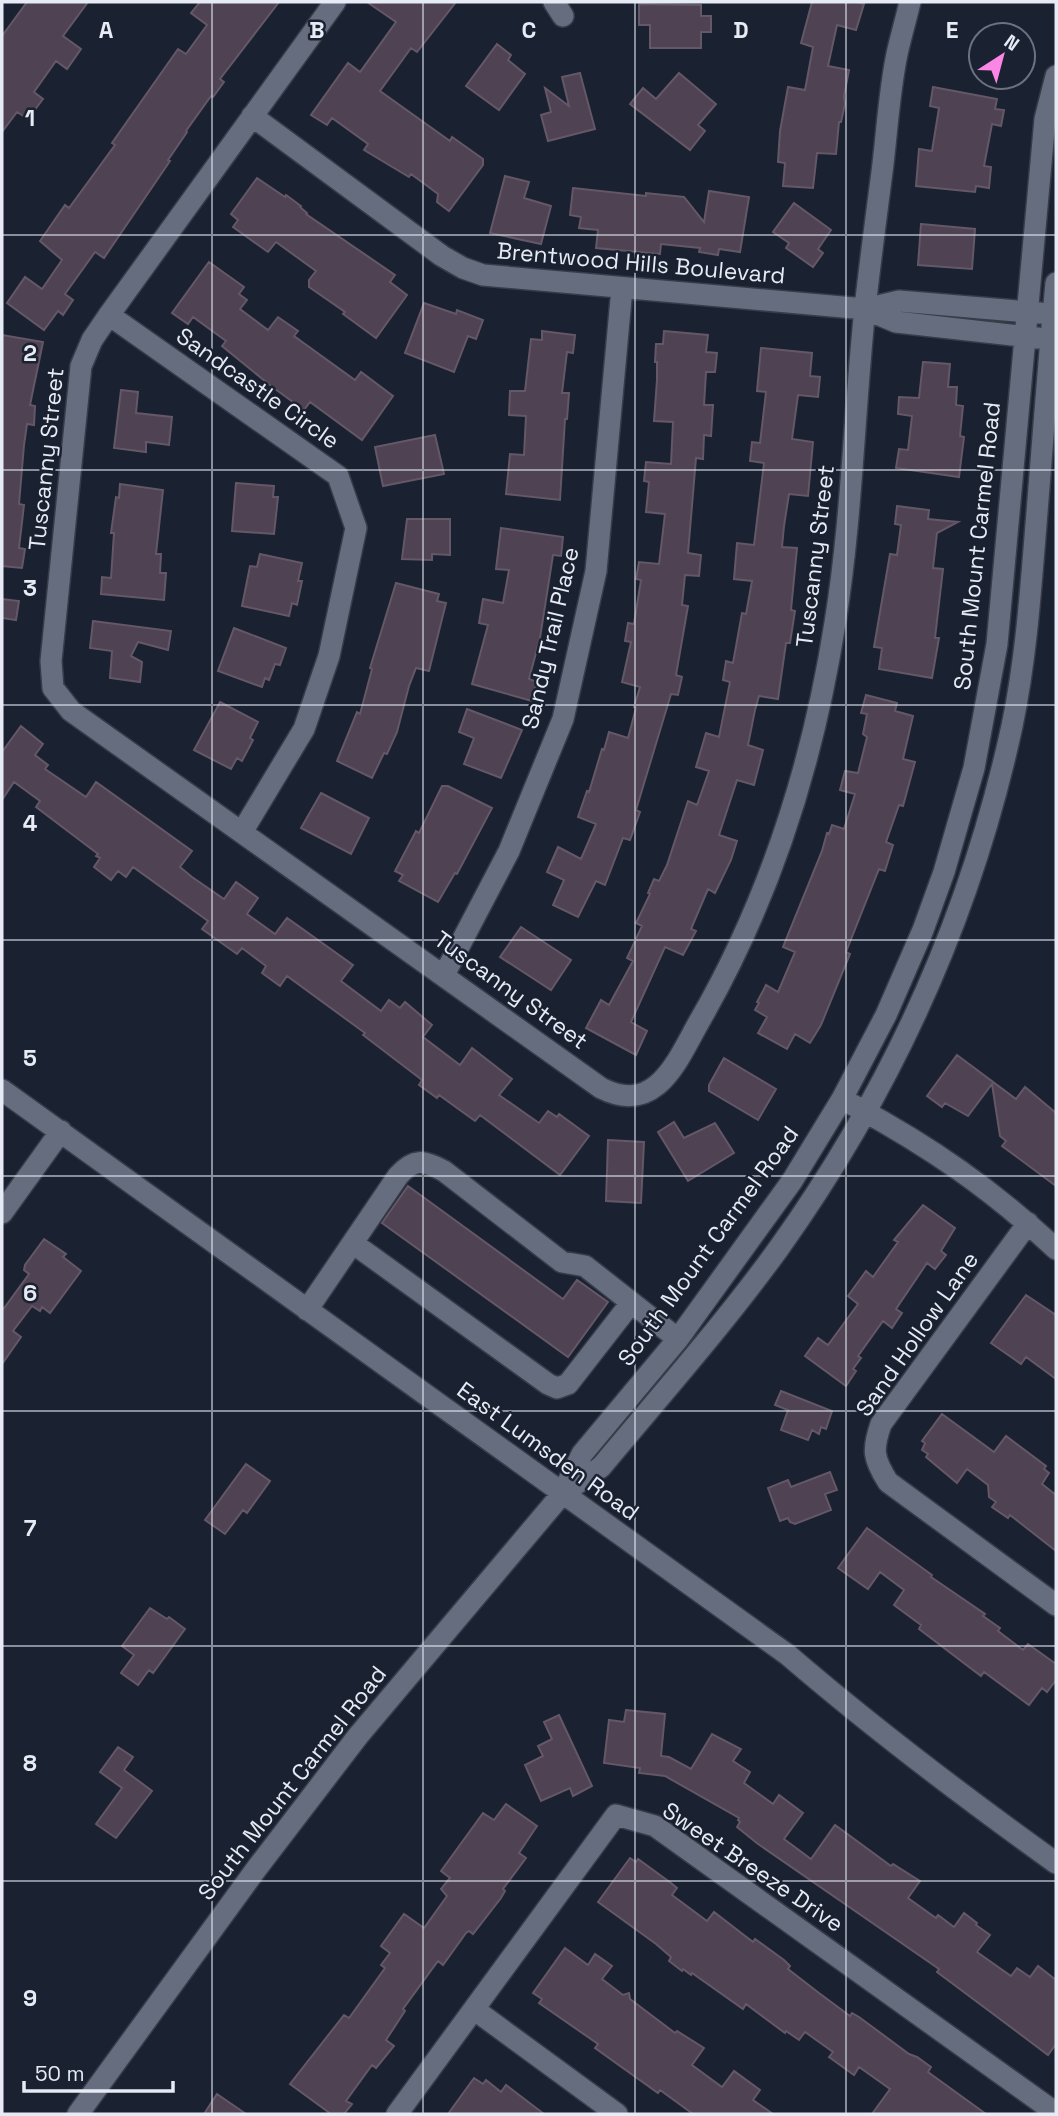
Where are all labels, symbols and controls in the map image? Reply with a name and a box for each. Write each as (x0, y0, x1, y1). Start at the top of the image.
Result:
text: A (99, 15, 114, 45)
text: B (309, 15, 325, 45)
text: C (522, 15, 536, 45)
text: D (733, 15, 749, 45)
text: E (946, 15, 958, 45)
north arrow (967, 21, 1037, 91)
text: N (999, 29, 1024, 57)
text: 1 (25, 103, 35, 133)
street label: Brentwood Hills Boulevard (496, 235, 786, 291)
street label: Sandcastle Circle (171, 321, 345, 455)
text: 2 (23, 338, 37, 368)
street label: Tuscanny Street (22, 366, 70, 552)
street label: South Mount Carmel Road (947, 400, 1007, 692)
street label: Tuscanny Street (789, 463, 841, 649)
street label: Sandy Trail Place (514, 544, 586, 732)
text: 3 (23, 573, 37, 603)
text: 4 (23, 808, 38, 838)
street label: Tuscanny Street (428, 924, 594, 1056)
text: 5 (23, 1043, 37, 1073)
street label: South Mount Carmel Road (611, 1120, 805, 1372)
street label: Sand Hollow Lane (849, 1246, 985, 1422)
text: 6 (23, 1278, 37, 1308)
street label: East Lumsden Road (451, 1375, 645, 1527)
text: 7 (24, 1513, 37, 1543)
street label: South Mount Carmel Road (191, 1660, 393, 1906)
text: 8 (23, 1748, 37, 1778)
street label: Sweet Breeze Drive (657, 1795, 849, 1939)
text: 9 (23, 1983, 37, 2013)
scale bar (24, 2050, 173, 2094)
text: 50 m (35, 2060, 85, 2087)

